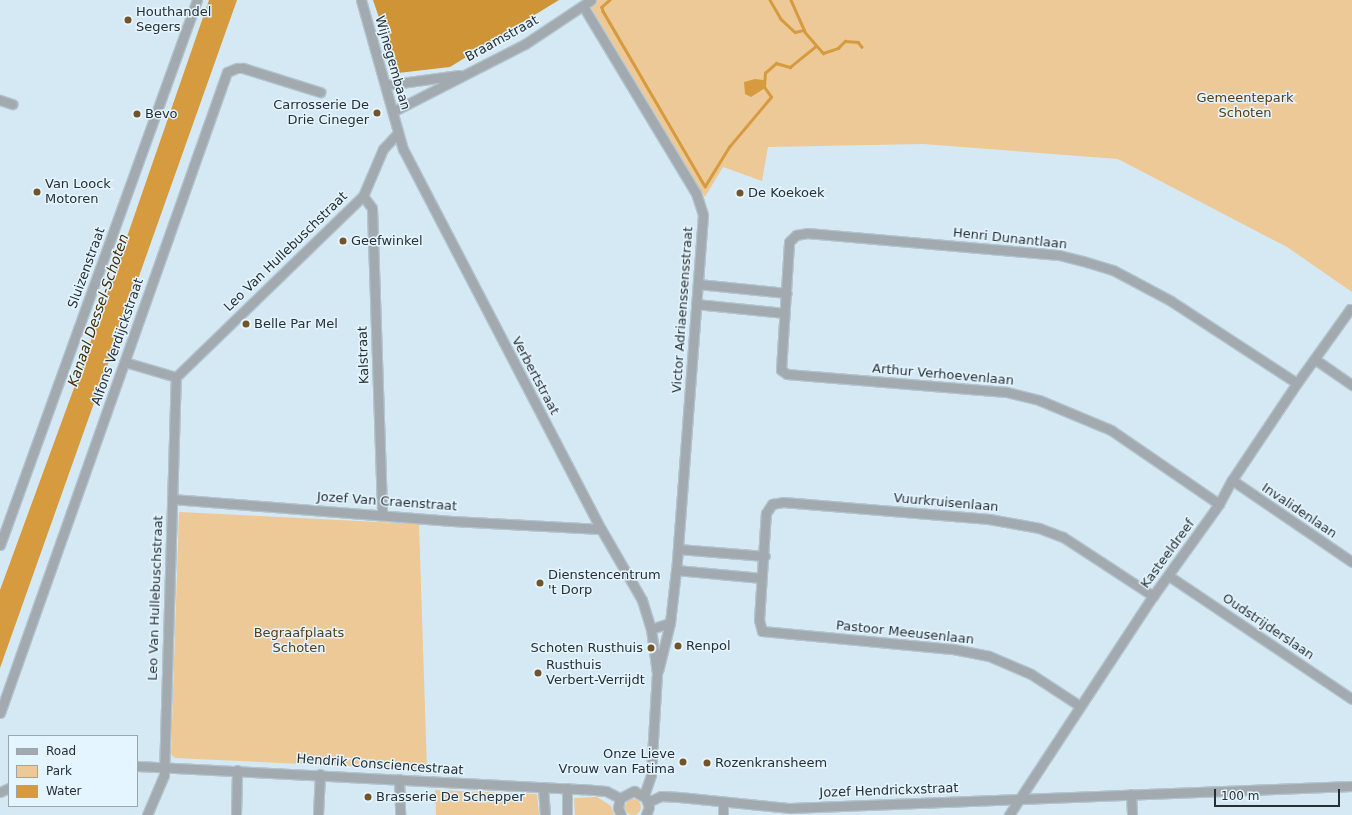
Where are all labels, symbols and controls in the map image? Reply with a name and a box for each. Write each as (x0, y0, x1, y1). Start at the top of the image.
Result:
place label: Houthandel Segers (136, 5, 211, 36)
street label: Braamstraat (463, 13, 541, 65)
street label: Wijnegembaan (371, 14, 413, 112)
marker: Houthandel Segers (123, 15, 133, 25)
park label: Gemeentepark Schoten (1196, 91, 1294, 122)
place label: Carrosserie De Drie Cineger (273, 98, 369, 129)
place label: Bevo (145, 106, 178, 122)
marker: Carrosserie De Drie Cineger (372, 108, 382, 118)
marker: Bevo (132, 109, 142, 119)
place label: Van Loock Motoren (45, 177, 111, 208)
place label: De Koekoek (748, 185, 825, 201)
marker: Van Loock Motoren (32, 187, 42, 197)
marker: De Koekoek (735, 188, 745, 198)
street label: Leo Van Hullebuschstraat (221, 189, 351, 315)
street label: Sluizenstraat (65, 225, 109, 311)
street label: Henri Dunantlaan (952, 225, 1068, 253)
street label: Victor Adriaenssensstraat (669, 226, 697, 394)
water label: Kanaal Dessel-Schoten (64, 232, 132, 388)
place label: Geefwinkel (351, 233, 423, 249)
marker: Geefwinkel (338, 236, 348, 246)
street label: Alfons Verdijckstraat (89, 276, 147, 408)
place label: Belle Par Mel (254, 316, 338, 332)
marker: Belle Par Mel (241, 319, 251, 329)
street label: Kalstraat (355, 326, 373, 384)
street label: Verbertstraat (508, 334, 562, 418)
street label: Arthur Verhoevenlaan (871, 361, 1015, 389)
street label: Invalidenlaan (1258, 480, 1340, 542)
street label: Jozef Van Craenstraat (316, 489, 458, 515)
street label: Vuurkruisenlaan (893, 491, 999, 515)
street label: Leo Van Hullebuschstraat (145, 515, 167, 681)
street label: Kasteeldreef (1138, 516, 1198, 592)
place label: Dienstencentrum 't Dorp (548, 568, 661, 599)
marker: Dienstencentrum 't Dorp (535, 578, 545, 588)
street label: Oudstrijderslaan (1219, 591, 1317, 663)
street label: Pastoor Meeusenlaan (835, 618, 975, 648)
park label: Begraafplaats Schoten (254, 626, 344, 657)
place label: Renpol (686, 638, 731, 654)
place label: Schoten Rusthuis (531, 640, 643, 656)
marker: Renpol (673, 641, 683, 651)
marker: Schoten Rusthuis (646, 643, 656, 653)
place label: Rusthuis Verbert-Verrijdt (546, 658, 645, 689)
marker: Rusthuis Verbert-Verrijdt (533, 668, 543, 678)
legend (8, 735, 138, 807)
text: Road (46, 744, 76, 758)
place label: Onze Lieve Vrouw van Fatima (558, 747, 675, 778)
street label: Hendrik Consciencestraat (296, 751, 464, 779)
place label: Rozenkransheem (715, 755, 827, 771)
marker: Onze Lieve Vrouw van Fatima (678, 757, 688, 767)
marker: Rozenkransheem (702, 758, 712, 768)
text: Park (46, 764, 72, 778)
street label: Jozef Hendrickxstraat (819, 781, 959, 801)
scale bar (1216, 781, 1342, 807)
text: Water (46, 784, 81, 798)
place label: Brasserie De Schepper (376, 789, 524, 805)
text: 100 m (1221, 789, 1259, 803)
marker: Brasserie De Schepper (363, 792, 373, 802)

